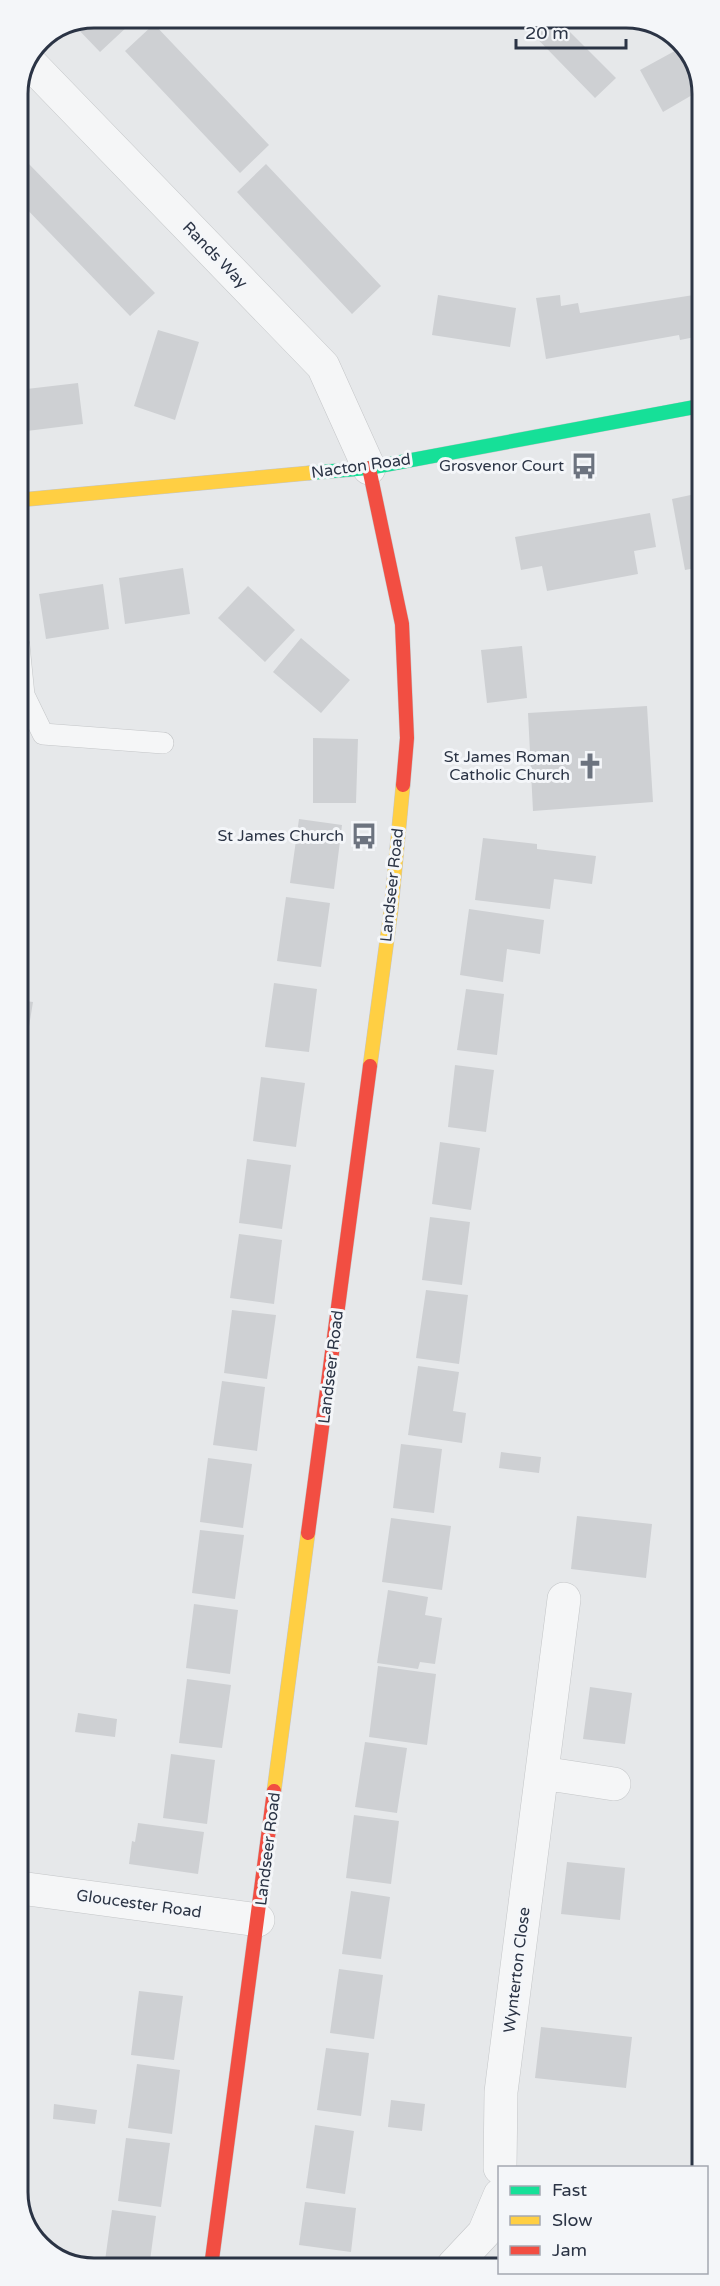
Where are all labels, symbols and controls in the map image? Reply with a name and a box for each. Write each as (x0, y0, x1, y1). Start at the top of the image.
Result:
scale bar (516, 12, 626, 50)
text: 20 m (525, 22, 569, 44)
street label: Rands Way (178, 217, 252, 293)
street label: Nacton Road (310, 449, 412, 483)
bus stop icon: Grosvenor Court (569, 451, 599, 481)
place label: Grosvenor Court (439, 456, 564, 476)
place label: St James Roman Catholic Church (444, 747, 570, 785)
church icon: St James Roman Catholic Church (575, 751, 605, 781)
bus stop icon: St James Church (349, 821, 379, 851)
place label: St James Church (217, 826, 344, 846)
street label: Landseer Road (376, 827, 408, 943)
street label: Landseer Road (314, 1309, 348, 1425)
street label: Landseer Road (251, 1791, 285, 1907)
street label: Gloucester Road (75, 1885, 203, 1923)
street label: Wynterton Close (499, 1906, 535, 2034)
legend (498, 2166, 708, 2274)
text: Fast (552, 2179, 587, 2201)
text: Slow (552, 2209, 593, 2231)
text: Jam (552, 2239, 587, 2261)

